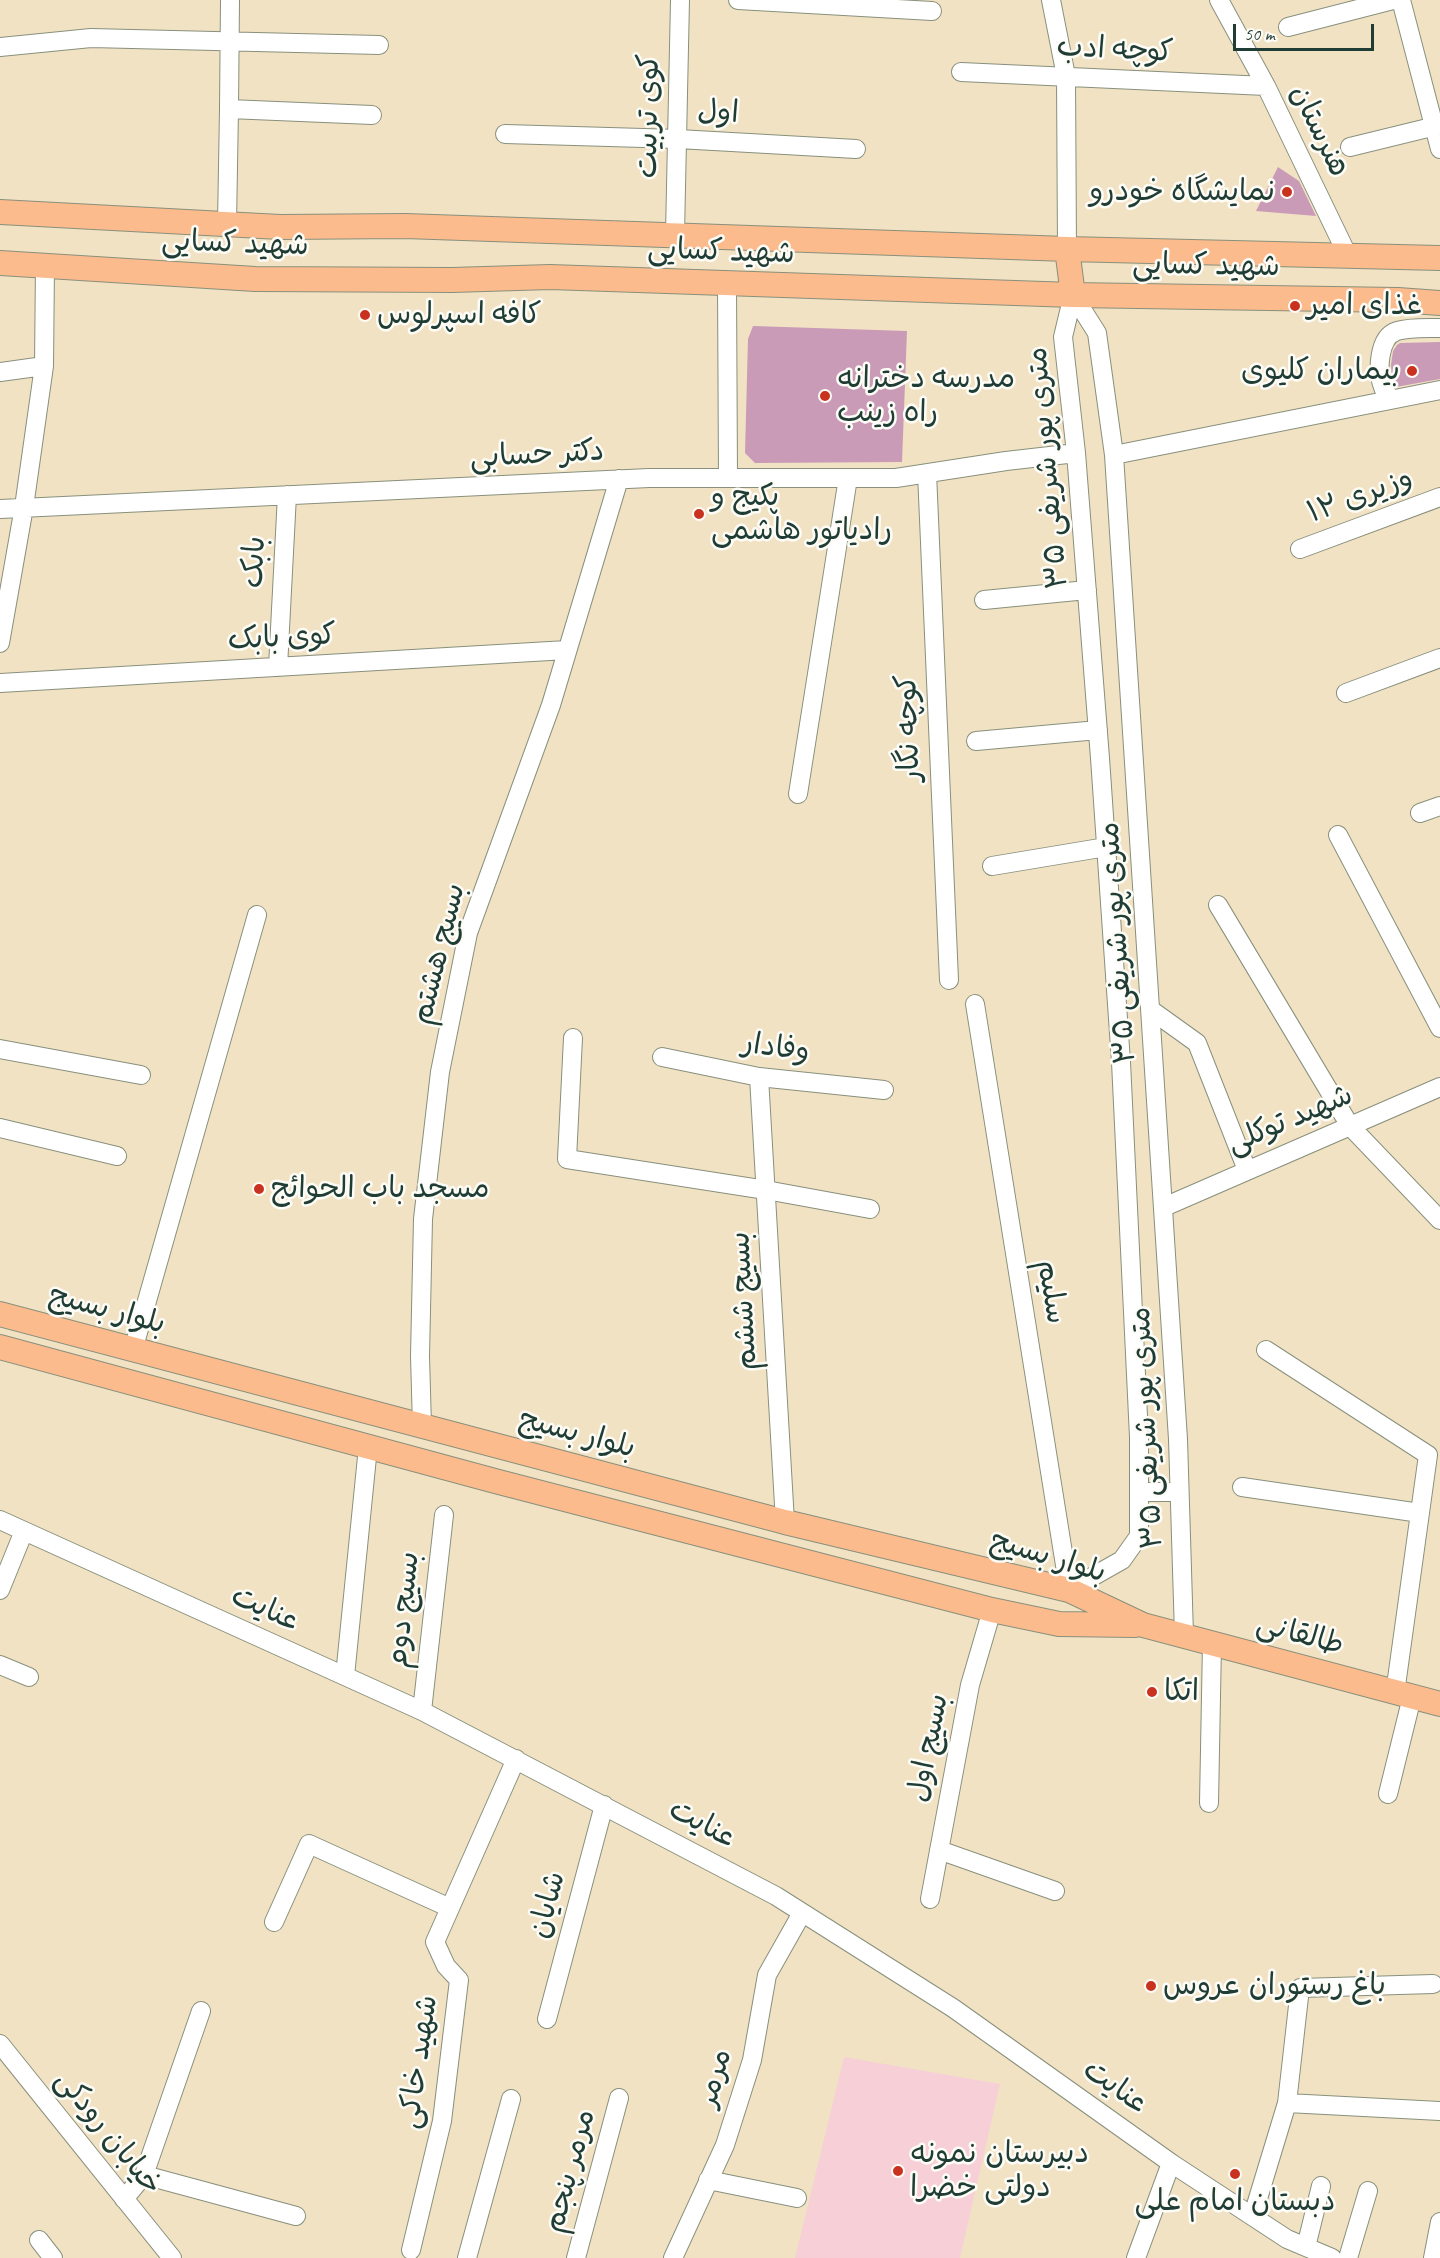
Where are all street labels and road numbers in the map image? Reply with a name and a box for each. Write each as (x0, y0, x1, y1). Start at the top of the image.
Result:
street label: کوچه ادب (1056, 29, 1174, 71)
street label: کوی تربیت (630, 53, 668, 179)
street label: هنرستان (1281, 79, 1357, 183)
street label: اول (696, 94, 740, 132)
street label: شهید کسایی (161, 223, 309, 265)
street label: شهید کسایی (647, 231, 795, 273)
street label: شهید کسایی (1132, 247, 1280, 285)
street label: ۳۵ متری پور شریفی (1019, 345, 1077, 591)
street label: دکتر حسابی (469, 434, 605, 476)
street label: وزيری ۱۲ (1302, 460, 1418, 532)
street label: بابک (236, 535, 274, 589)
street label: کوی بابک (227, 617, 337, 659)
street label: کوچه نگار (889, 674, 929, 782)
street label: ۳۵ متری پور شریفی (1092, 821, 1144, 1065)
street label: بسیج هشتم (404, 880, 474, 1028)
street label: وفادار (740, 1025, 812, 1071)
street label: شهید توکلی (1222, 1077, 1358, 1163)
street label: بسیج ششم (722, 1231, 766, 1371)
street label: سلیم (1028, 1257, 1074, 1327)
street label: بلوار بسیج (45, 1277, 169, 1343)
street label: ۳۵ متری پور شریفی (1123, 1306, 1171, 1550)
street label: بلوار بسیج (515, 1401, 639, 1467)
street label: بلوار بسیج (986, 1522, 1110, 1592)
street label: بسيج دوم (380, 1550, 428, 1670)
street label: عنایت (225, 1578, 305, 1640)
street label: طالقانی (1252, 1606, 1348, 1664)
street label: بسیج اول (901, 1691, 957, 1805)
street label: عنایت (662, 1792, 742, 1856)
street label: شایان (522, 1868, 574, 1942)
street label: شهید خاکی (392, 1993, 446, 2131)
street label: مرمر (690, 2045, 740, 2111)
street label: عنایت (1076, 2052, 1154, 2122)
street label: خیابان رودکی (47, 2063, 169, 2203)
street label: مرمر پنجم (536, 2105, 604, 2237)

